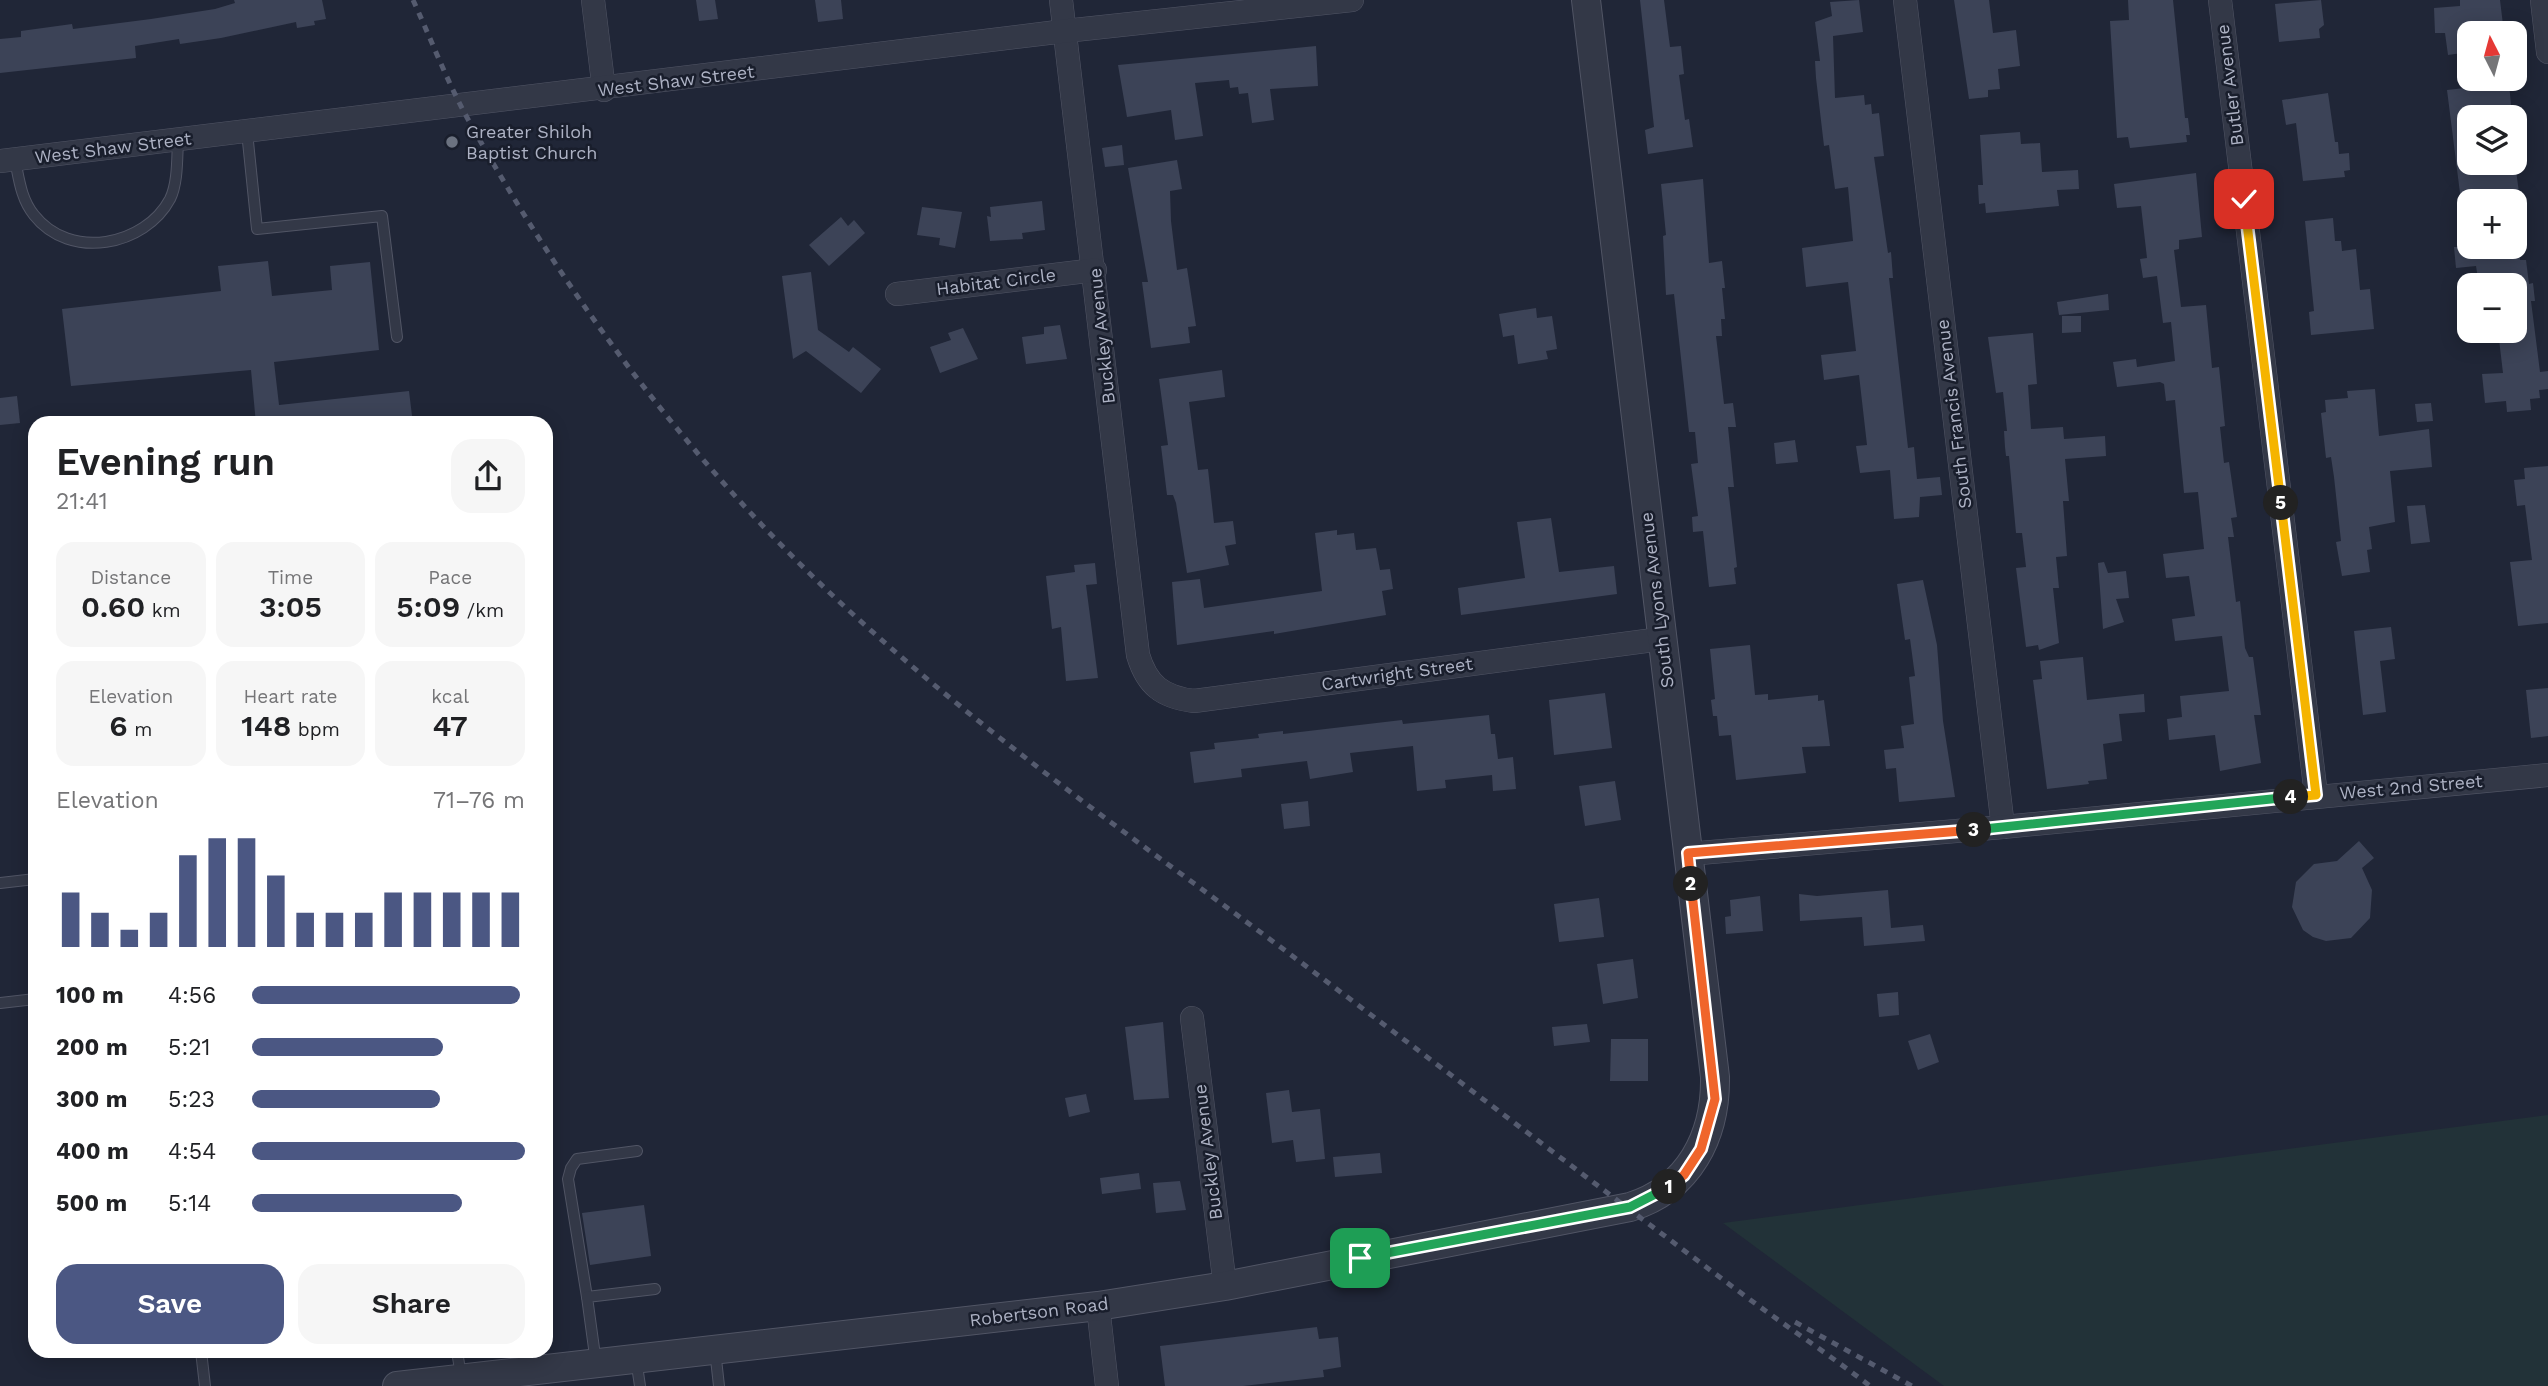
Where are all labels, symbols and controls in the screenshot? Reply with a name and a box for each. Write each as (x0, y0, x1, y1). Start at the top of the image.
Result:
north arrow (2457, 21, 2527, 91)
map controls (2457, 21, 2527, 343)
street label: Butler Avenue (2212, 23, 2247, 147)
street label: West Shaw Street (596, 60, 756, 101)
button: layers (2457, 105, 2527, 175)
place label: Greater Shiloh Baptist Church (466, 121, 597, 163)
street label: West Shaw Street (33, 127, 193, 168)
marker: Greater Shiloh Baptist Church (444, 134, 460, 150)
pin (2214, 169, 2274, 229)
icon: check (2225, 180, 2263, 218)
button: + (2457, 189, 2527, 259)
street label: Habitat Circle (935, 264, 1057, 299)
street label: Buckley Avenue (1084, 267, 1119, 405)
button: − (2457, 273, 2527, 343)
street label: South Francis Avenue (1931, 318, 1976, 510)
button: share (451, 439, 525, 513)
text: Evening run (56, 440, 275, 484)
pin: 5 (2264, 486, 2298, 520)
text: 21:41 (56, 488, 108, 515)
text: 5 (2275, 491, 2286, 514)
street label: South Lyons Avenue (1635, 511, 1678, 689)
text: Distance (90, 566, 171, 589)
text: Time (268, 566, 313, 589)
text: Pace (428, 566, 472, 589)
text: 0.60 (81, 589, 145, 624)
text: 3:05 (259, 589, 322, 624)
text: 5:09 (396, 589, 460, 624)
text: km (145, 599, 181, 622)
text: /km (460, 599, 504, 622)
street label: Cartwright Street (1320, 652, 1474, 695)
text: Elevation (88, 685, 173, 708)
text: Heart rate (244, 685, 337, 708)
text: kcal (431, 685, 469, 708)
text: 6 (109, 708, 128, 743)
text: 148 (241, 708, 291, 743)
text: 47 (433, 708, 468, 743)
text: m (128, 718, 152, 741)
text: bpm (291, 718, 340, 741)
street label: West 2nd Street (2339, 770, 2484, 803)
pin: 4 (2274, 780, 2308, 814)
text: 4 (2284, 785, 2297, 808)
text: Elevation (56, 787, 159, 814)
text: 71–76 m (433, 787, 525, 814)
pin: 3 (1956, 812, 1992, 848)
text: 3 (1968, 818, 1979, 841)
pin: 2 (1674, 866, 1708, 902)
text: 2 (1685, 872, 1696, 895)
text: 100 m (56, 982, 124, 1009)
text: 4:56 (168, 982, 216, 1009)
text: 200 m (56, 1034, 128, 1061)
text: 5:21 (168, 1034, 211, 1061)
street label: Buckley Avenue (1189, 1083, 1226, 1221)
text: 300 m (56, 1086, 127, 1113)
text: 5:23 (168, 1086, 215, 1113)
text: 400 m (56, 1138, 129, 1165)
text: 4:54 (168, 1138, 216, 1165)
pin: 1 (1652, 1170, 1686, 1204)
text: 1 (1664, 1175, 1673, 1198)
text: 500 m (56, 1190, 127, 1217)
text: 5:14 (168, 1190, 211, 1217)
pin (1330, 1228, 1390, 1288)
icon: arrive (1341, 1239, 1379, 1277)
button: Save (56, 1264, 284, 1344)
button: Share (298, 1264, 525, 1344)
street label: Robertson Road (968, 1293, 1110, 1330)

